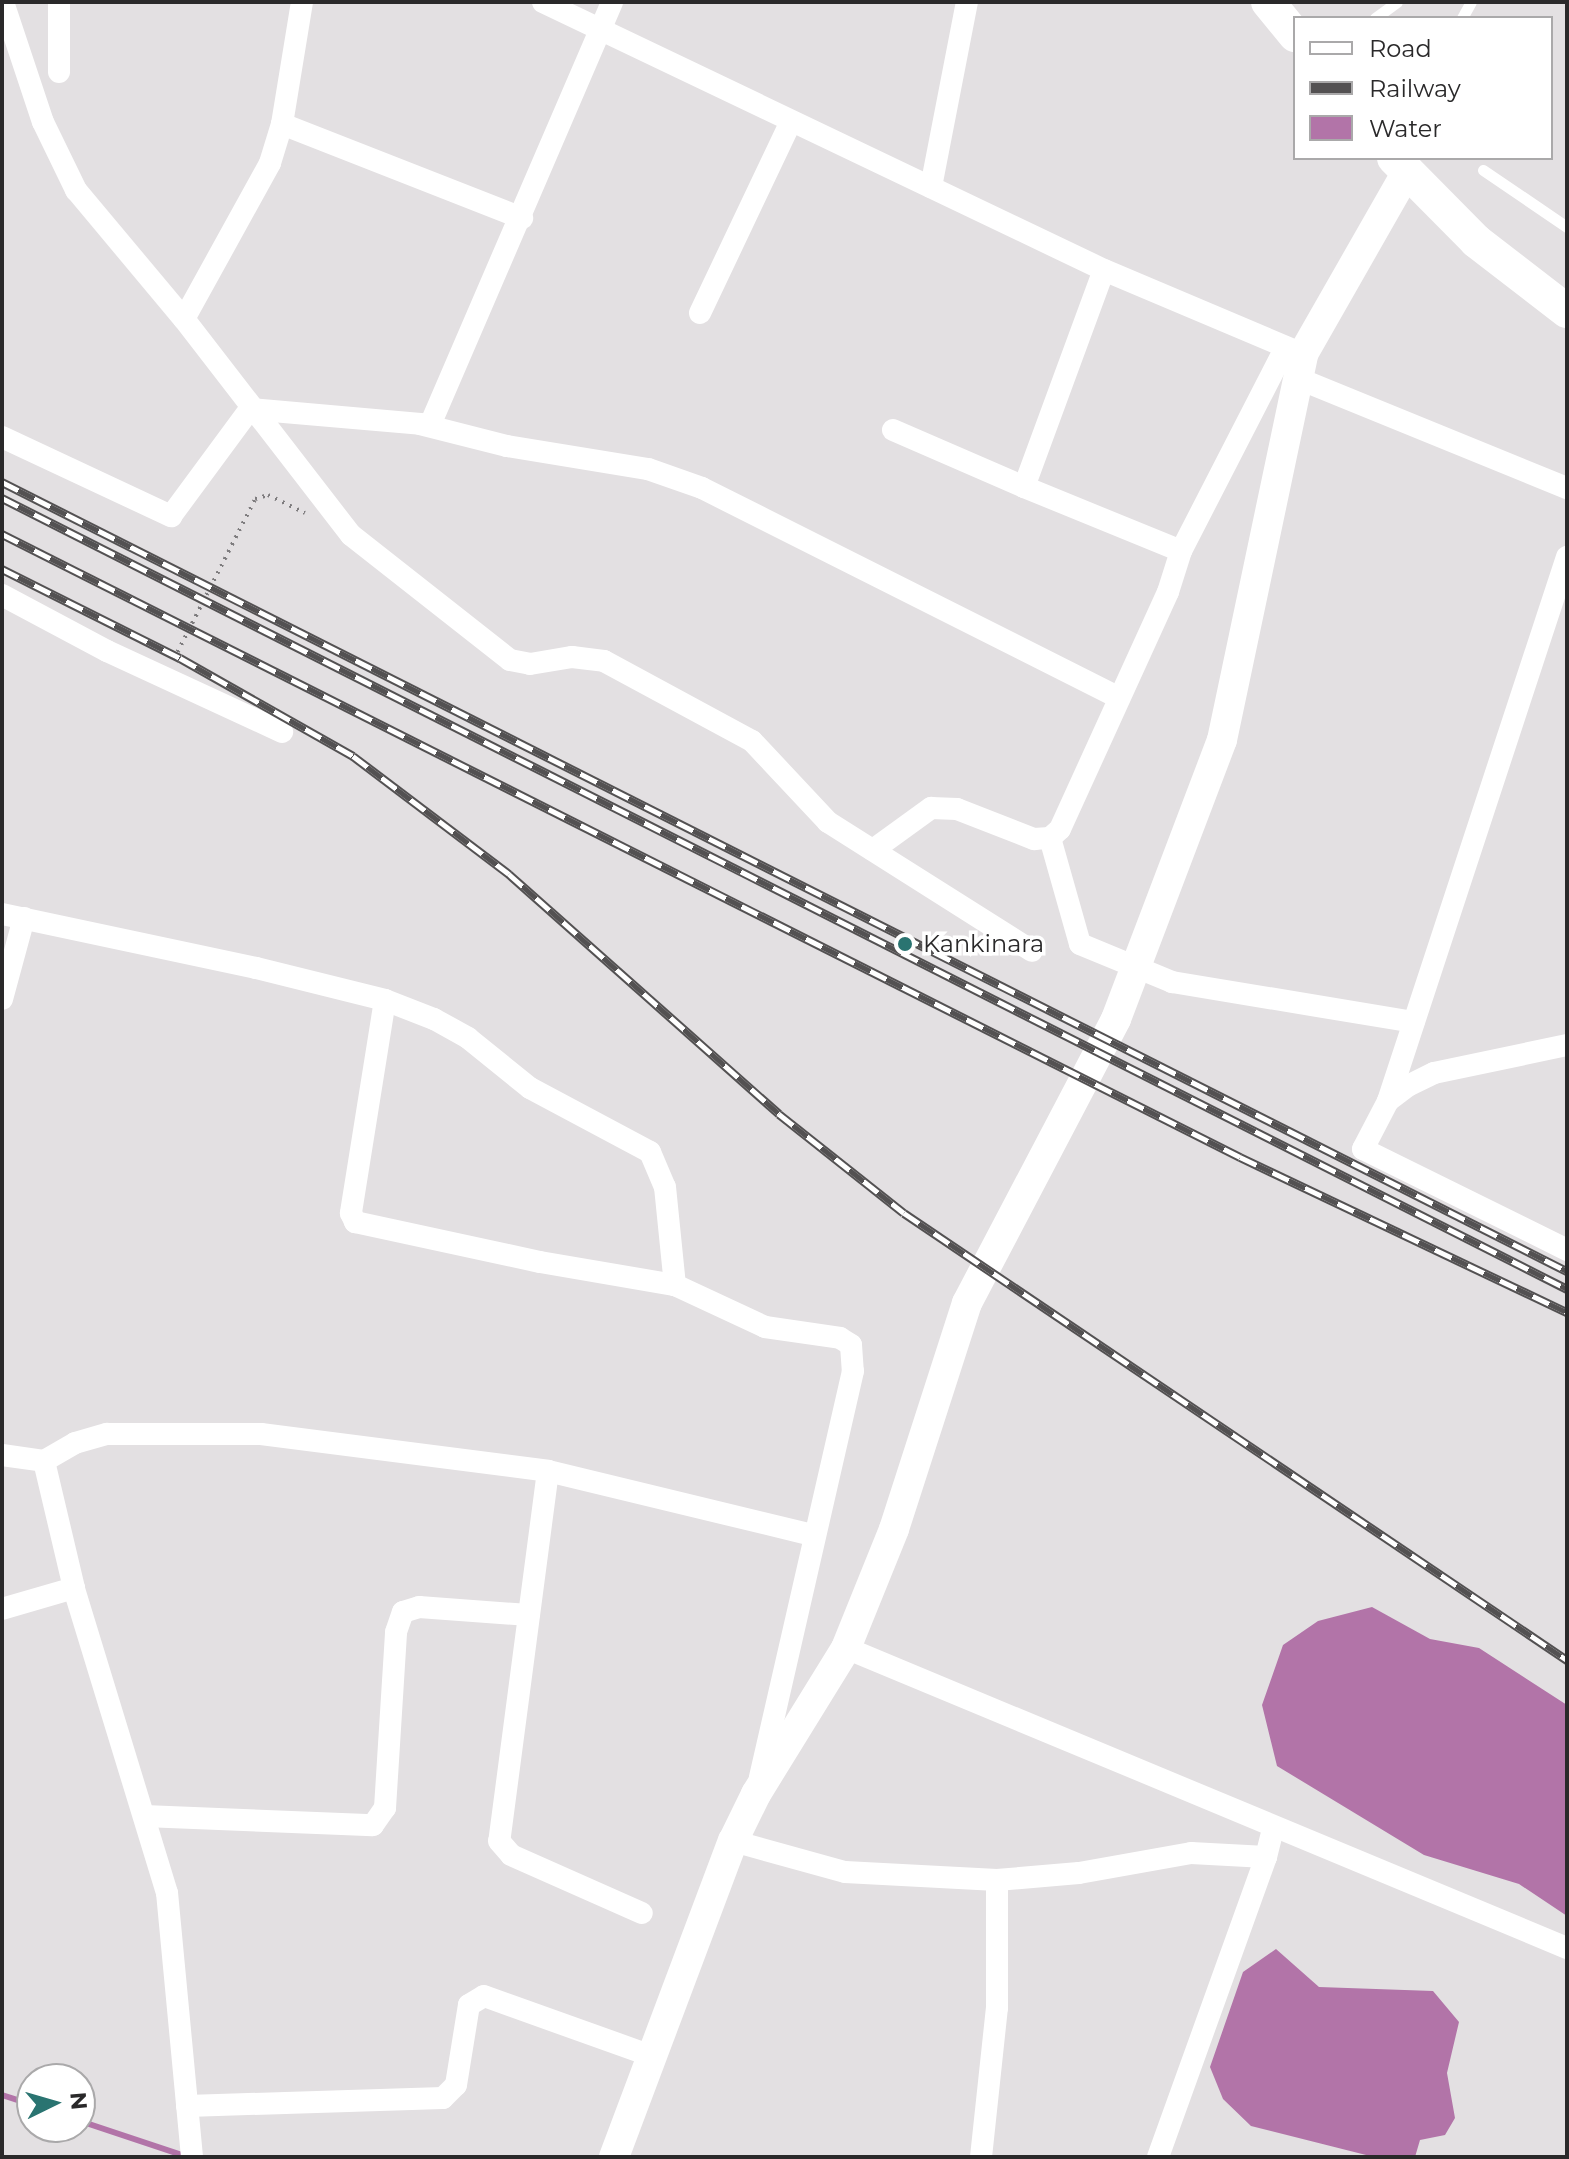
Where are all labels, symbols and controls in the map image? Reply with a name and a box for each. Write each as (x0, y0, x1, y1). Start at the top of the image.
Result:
legend (1293, 16, 1553, 160)
text: Road (1369, 34, 1432, 63)
text: Railway (1369, 74, 1461, 103)
text: Water (1369, 114, 1442, 143)
place label: Kankinara (923, 930, 1044, 958)
marker: Kankinara (894, 933, 916, 955)
north arrow (16, 2063, 96, 2143)
text: N (64, 2091, 93, 2111)

